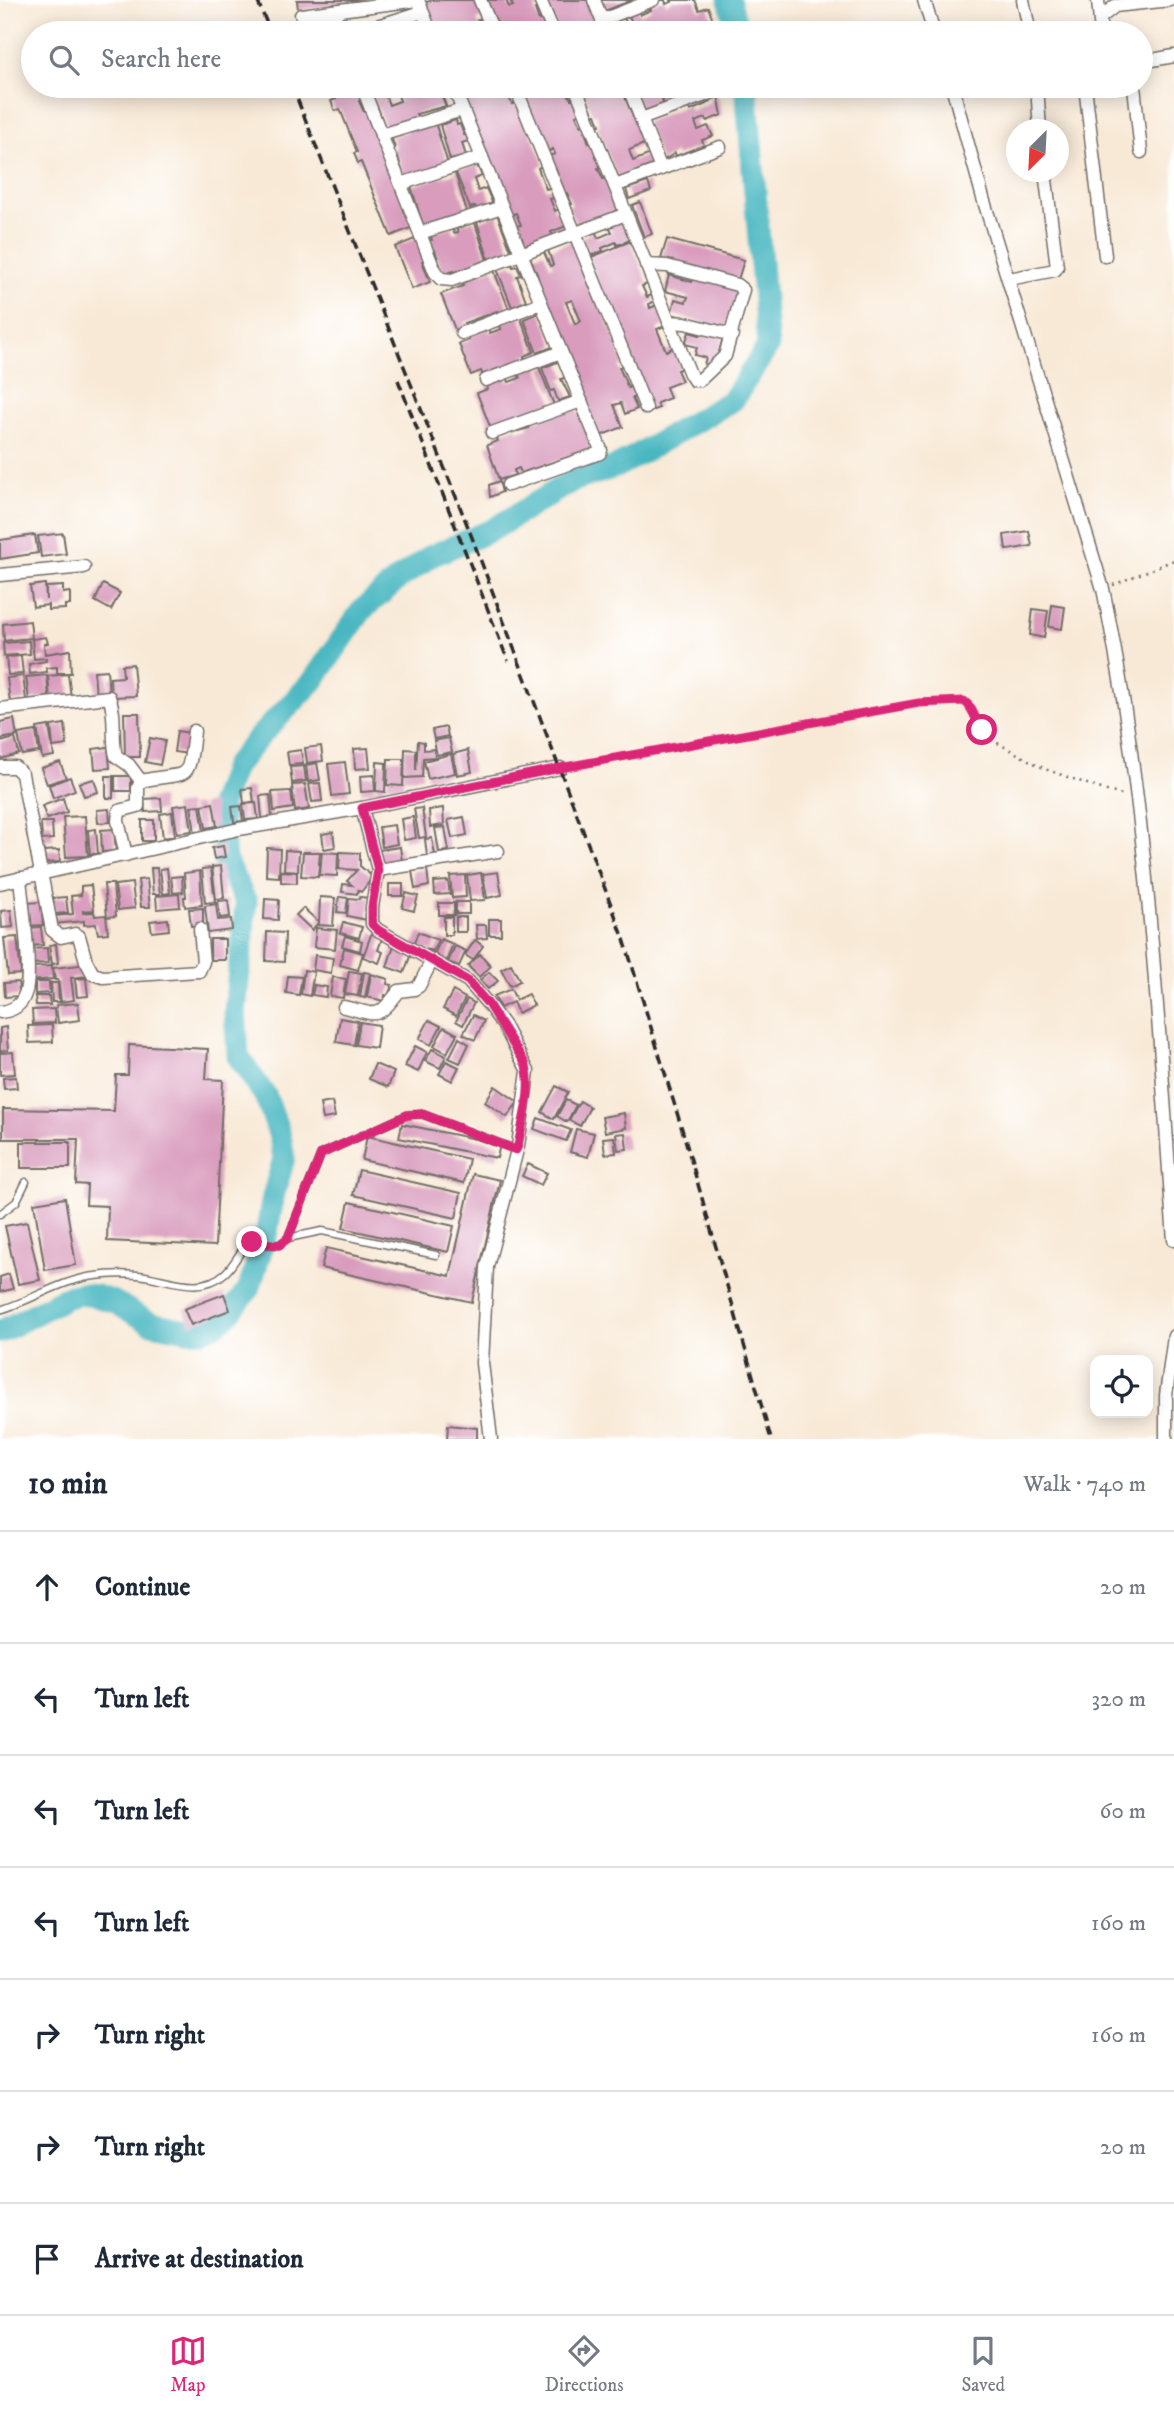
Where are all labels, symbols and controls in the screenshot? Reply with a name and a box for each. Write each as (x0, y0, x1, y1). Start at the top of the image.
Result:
search box (21, 21, 1153, 98)
icon: search (45, 41, 83, 79)
text: Search here (101, 43, 221, 76)
north arrow (1006, 119, 1069, 182)
route start (966, 714, 997, 745)
route end (236, 1226, 267, 1257)
map controls (1090, 1355, 1153, 1418)
button: locate (1090, 1355, 1153, 1418)
text: 10 min (28, 1466, 107, 1503)
text: Walk · 740 m (1023, 1470, 1146, 1499)
icon: ahead (28, 1568, 66, 1606)
text: Continue (95, 1571, 190, 1604)
text: 20 m (1100, 1573, 1146, 1602)
icon: left (28, 1680, 66, 1718)
text: Turn left (95, 1683, 189, 1716)
text: 320 m (1092, 1685, 1146, 1714)
icon: left (28, 1792, 66, 1830)
text: Turn left (95, 1795, 189, 1828)
text: 60 m (1099, 1797, 1146, 1826)
icon: left (28, 1904, 66, 1942)
text: Turn left (95, 1907, 189, 1940)
text: 160 m (1091, 1909, 1146, 1938)
icon: right (28, 2016, 66, 2054)
text: Turn right (95, 2019, 205, 2052)
text: 160 m (1091, 2021, 1146, 2050)
icon: right (28, 2128, 66, 2166)
text: Turn right (95, 2131, 205, 2164)
text: 20 m (1100, 2133, 1146, 2162)
icon: arrive (28, 2240, 66, 2278)
text: Arrive at destination (95, 2243, 304, 2276)
tab: Map (169, 2332, 207, 2397)
tab: Directions (545, 2332, 624, 2397)
tab: Saved (961, 2332, 1005, 2397)

